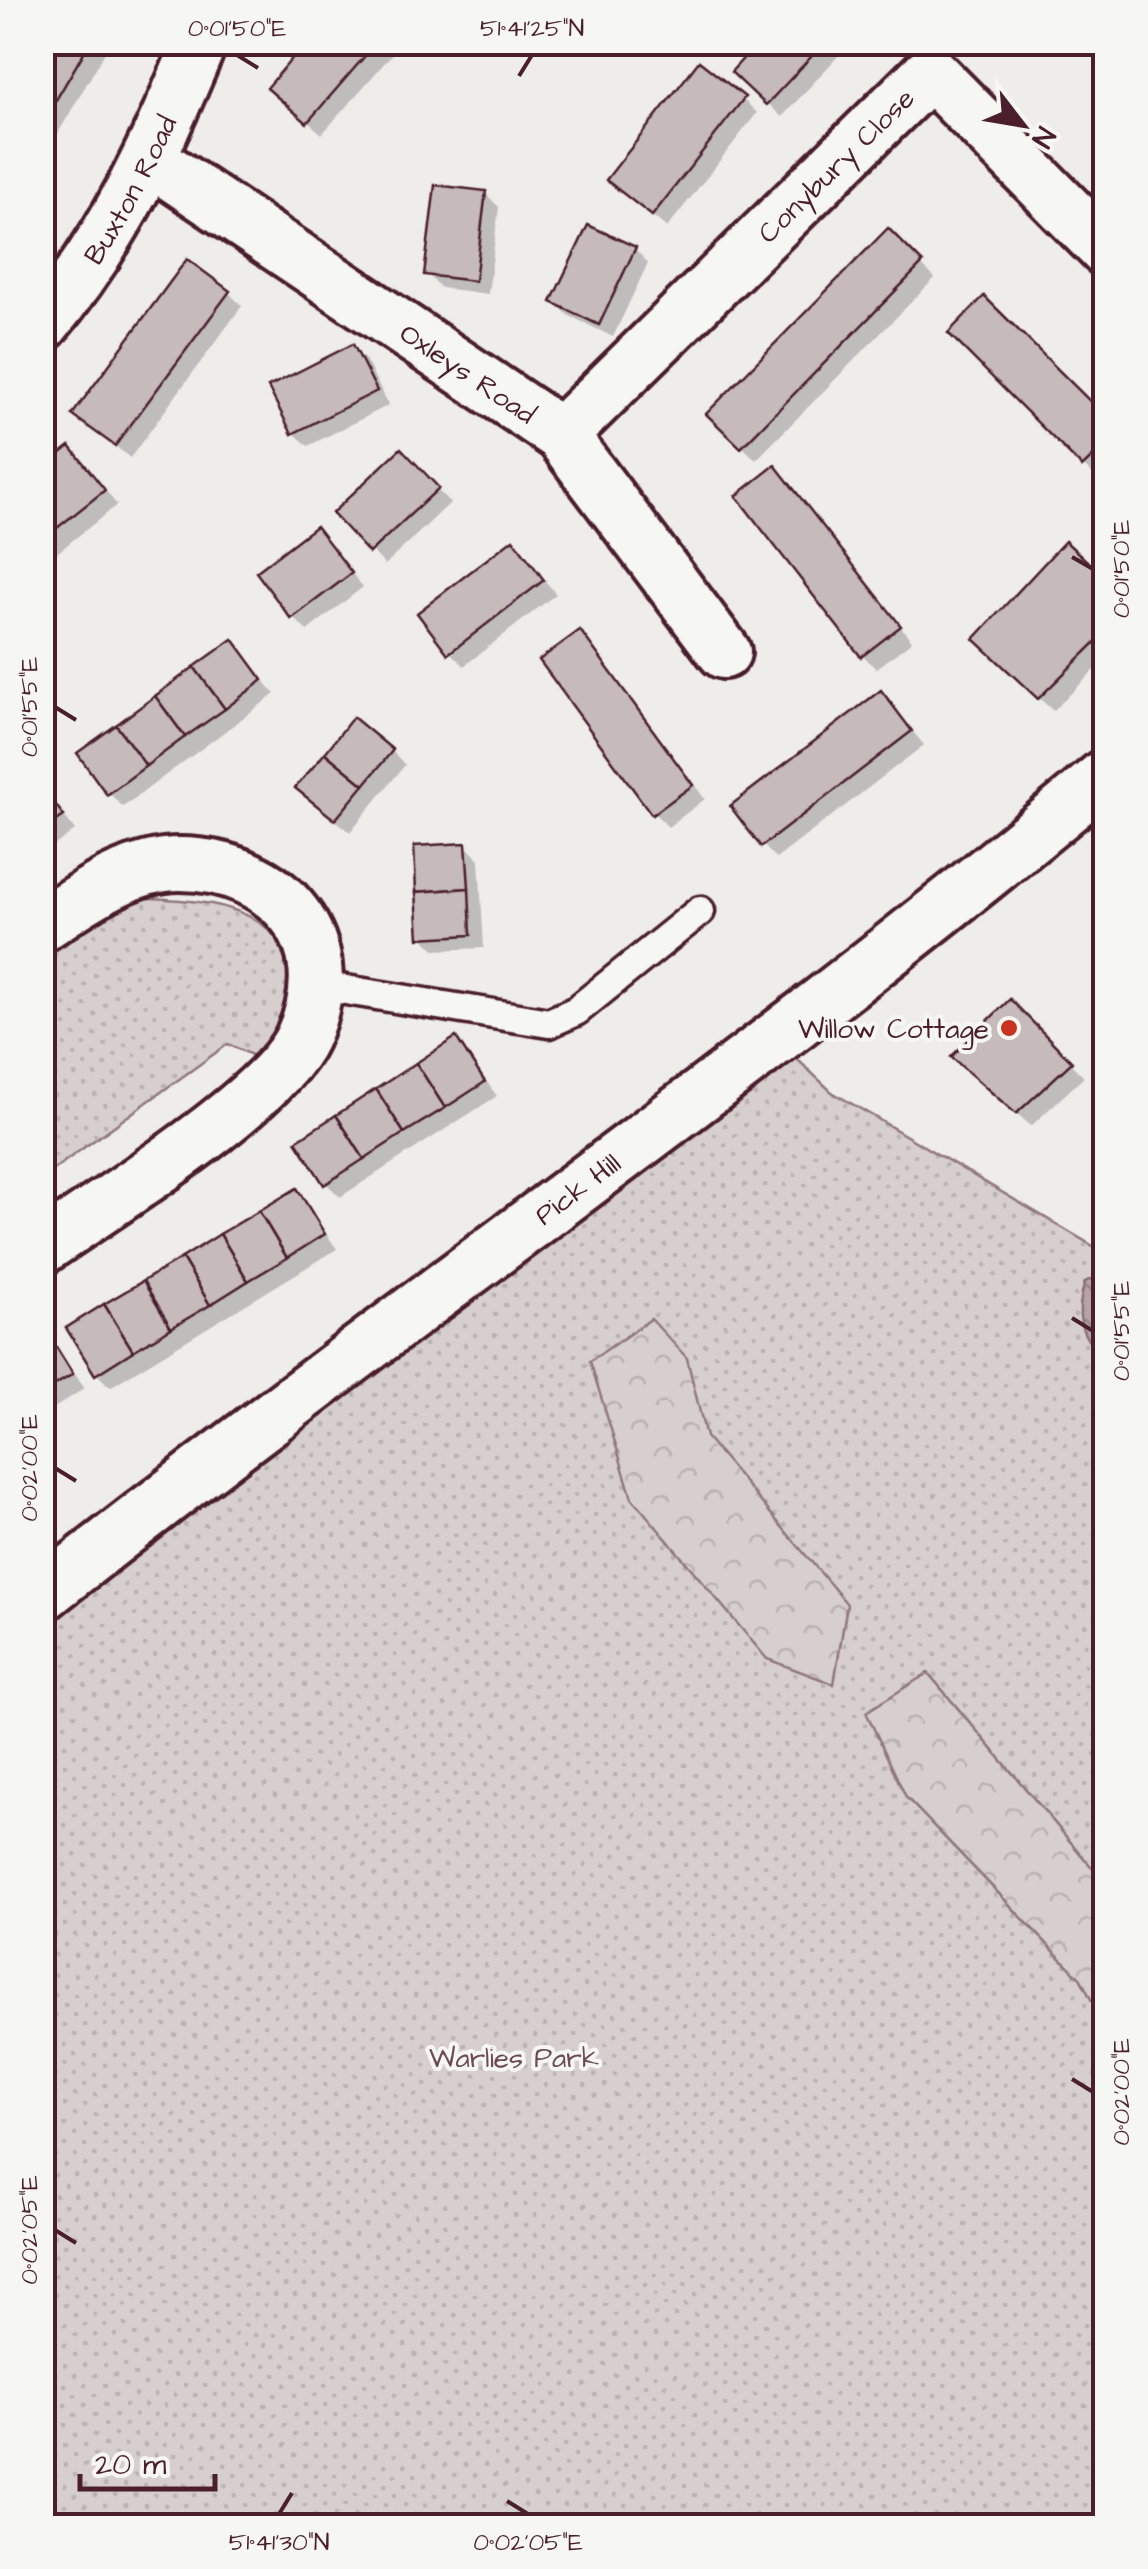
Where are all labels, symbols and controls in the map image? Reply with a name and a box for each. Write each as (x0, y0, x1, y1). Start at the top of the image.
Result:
text: 0°01'50"E (188, 11, 286, 46)
text: 51°41'25"N (480, 11, 584, 46)
north arrow (973, 75, 1073, 175)
street label: Conybury Close (749, 80, 924, 252)
street label: Buxton Road (75, 109, 187, 272)
text: N (1022, 120, 1064, 155)
street label: Oxleys Road (392, 314, 543, 434)
text: 0°01'50"E (1104, 520, 1139, 618)
text: 0°01'55"E (12, 657, 47, 757)
place label: Willow Cottage (798, 1010, 989, 1050)
marker: Willow Cottage (998, 1017, 1020, 1039)
street label: Pick Hill (527, 1145, 629, 1235)
text: 0°01'55"E (1104, 1281, 1139, 1381)
text: 0°02'00"E (12, 1414, 47, 1522)
text: 0°02'00"E (1104, 2038, 1139, 2146)
park label: Warlies Park (429, 2039, 599, 2078)
text: 0°02'05"E (12, 2175, 47, 2285)
scale bar (80, 2429, 215, 2491)
text: 20 m (95, 2444, 167, 2486)
text: 51°41'30"N (229, 2525, 329, 2560)
text: 0°02'05"E (473, 2525, 583, 2560)

